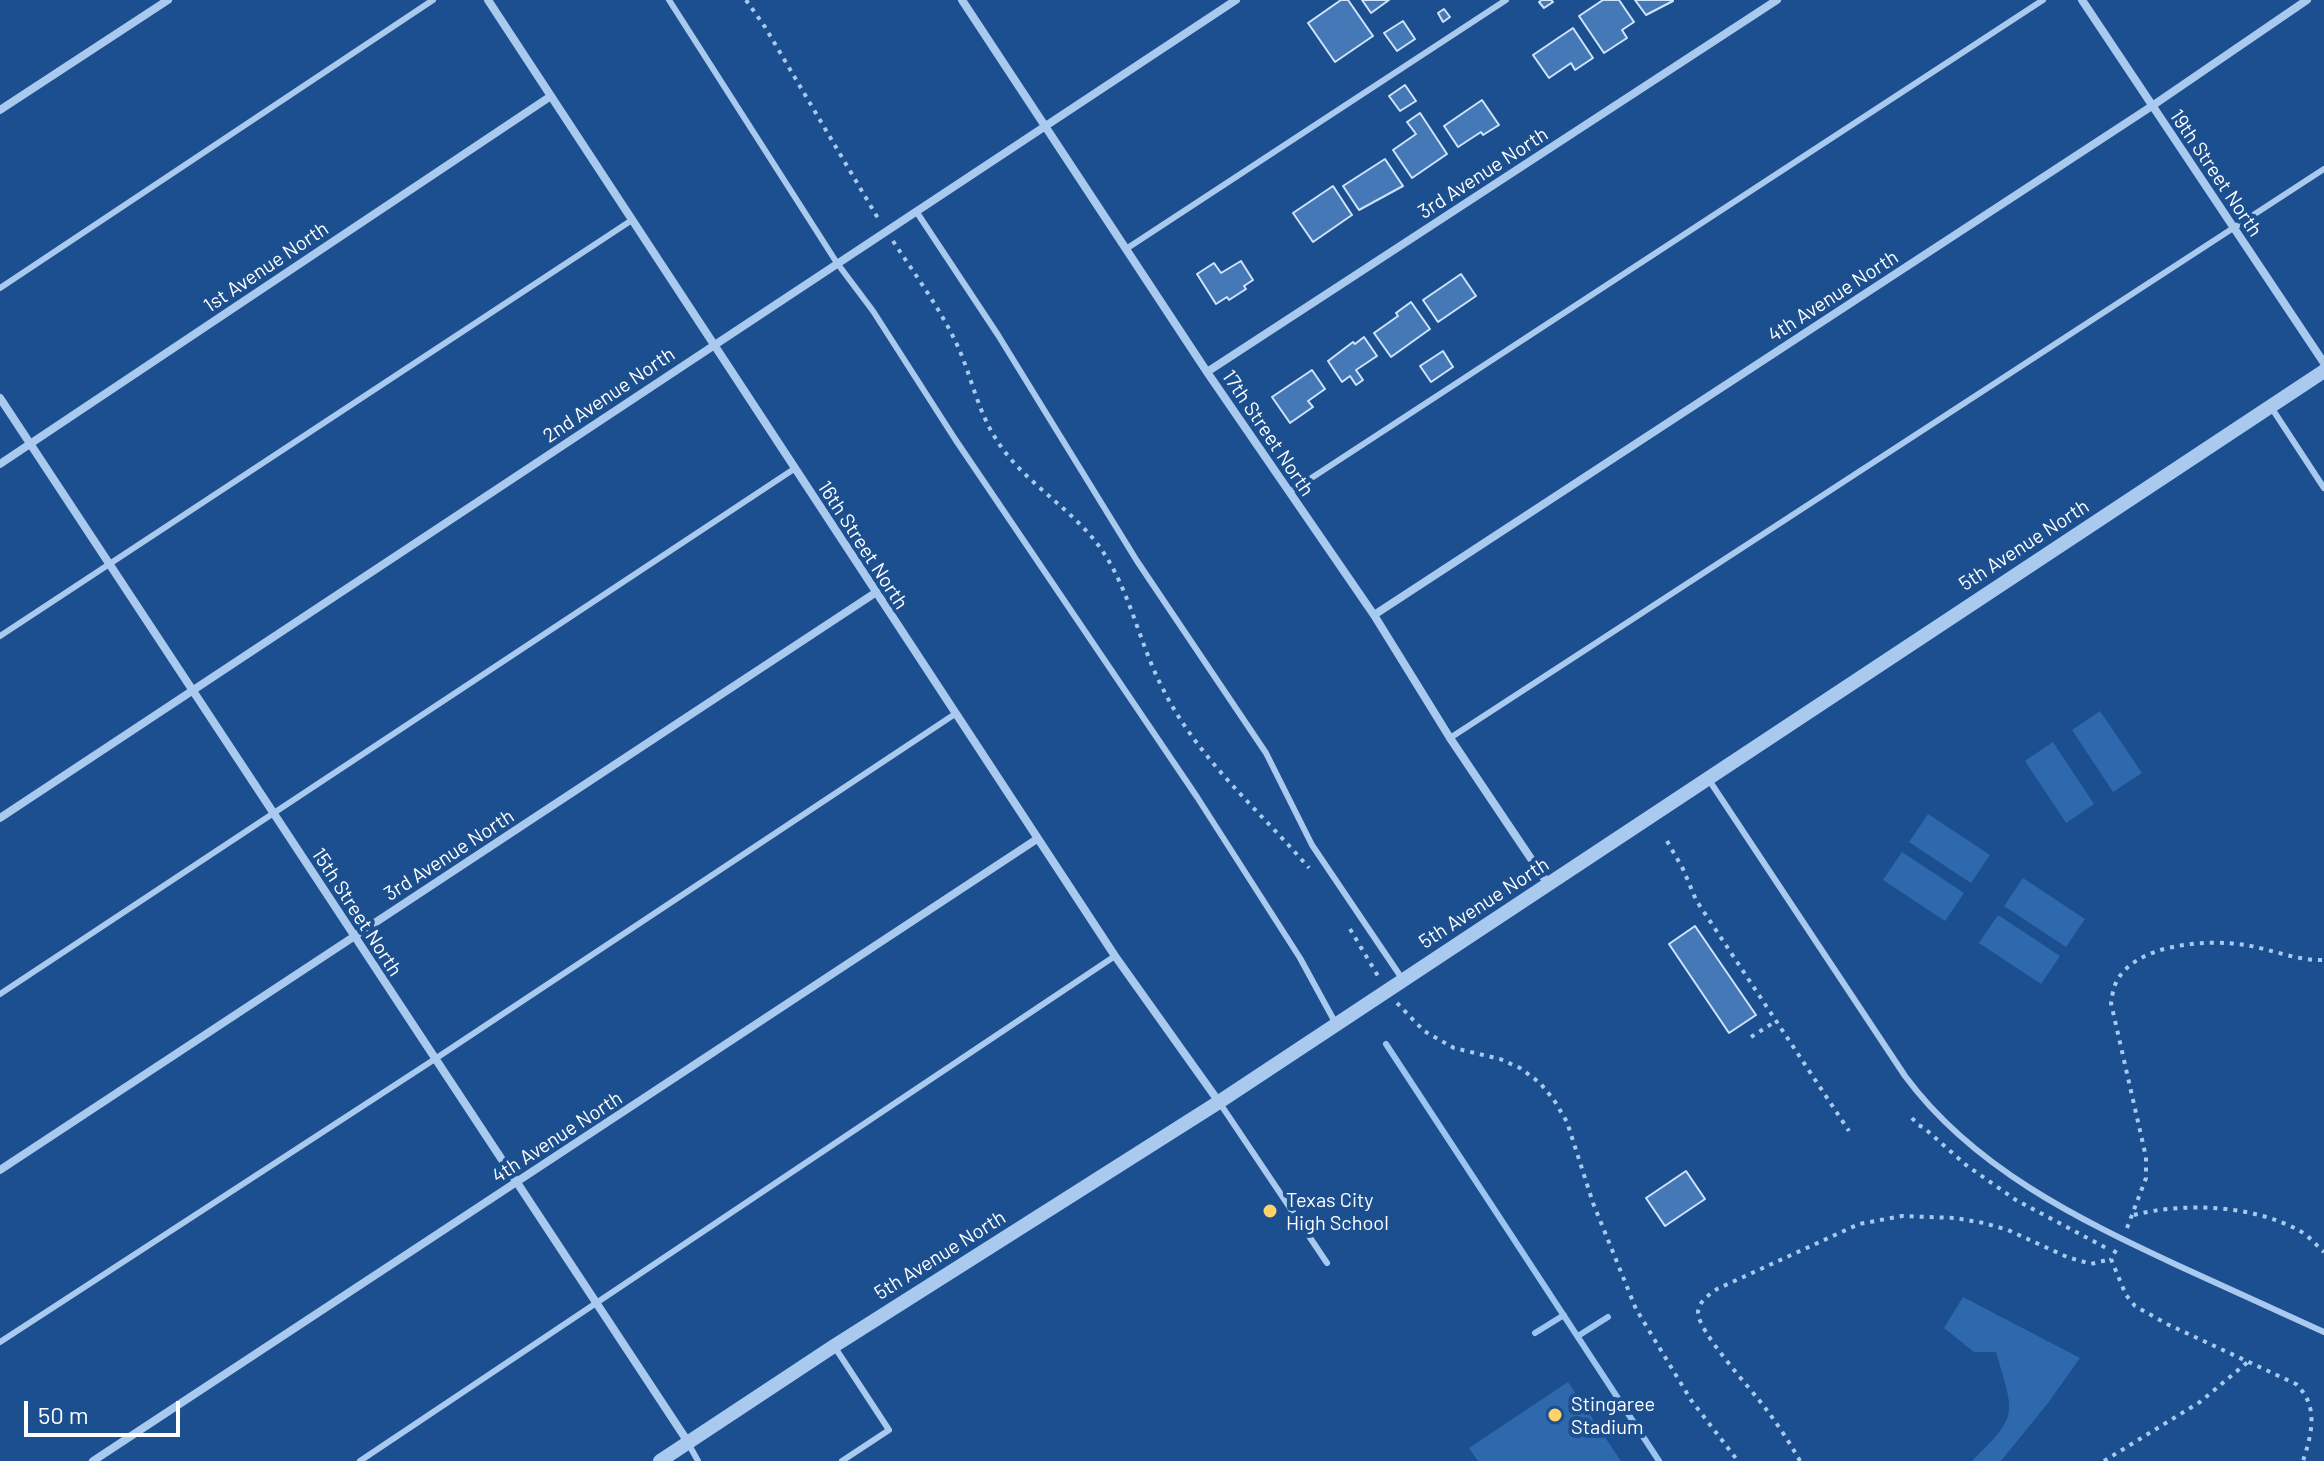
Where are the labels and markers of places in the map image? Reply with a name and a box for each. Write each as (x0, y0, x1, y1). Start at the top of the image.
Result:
place label: Texas City High School (1286, 1188, 1389, 1235)
marker: Texas City High School (1261, 1202, 1279, 1220)
place label: Stingaree Stadium (1571, 1392, 1655, 1439)
marker: Stingaree Stadium (1546, 1406, 1564, 1424)

